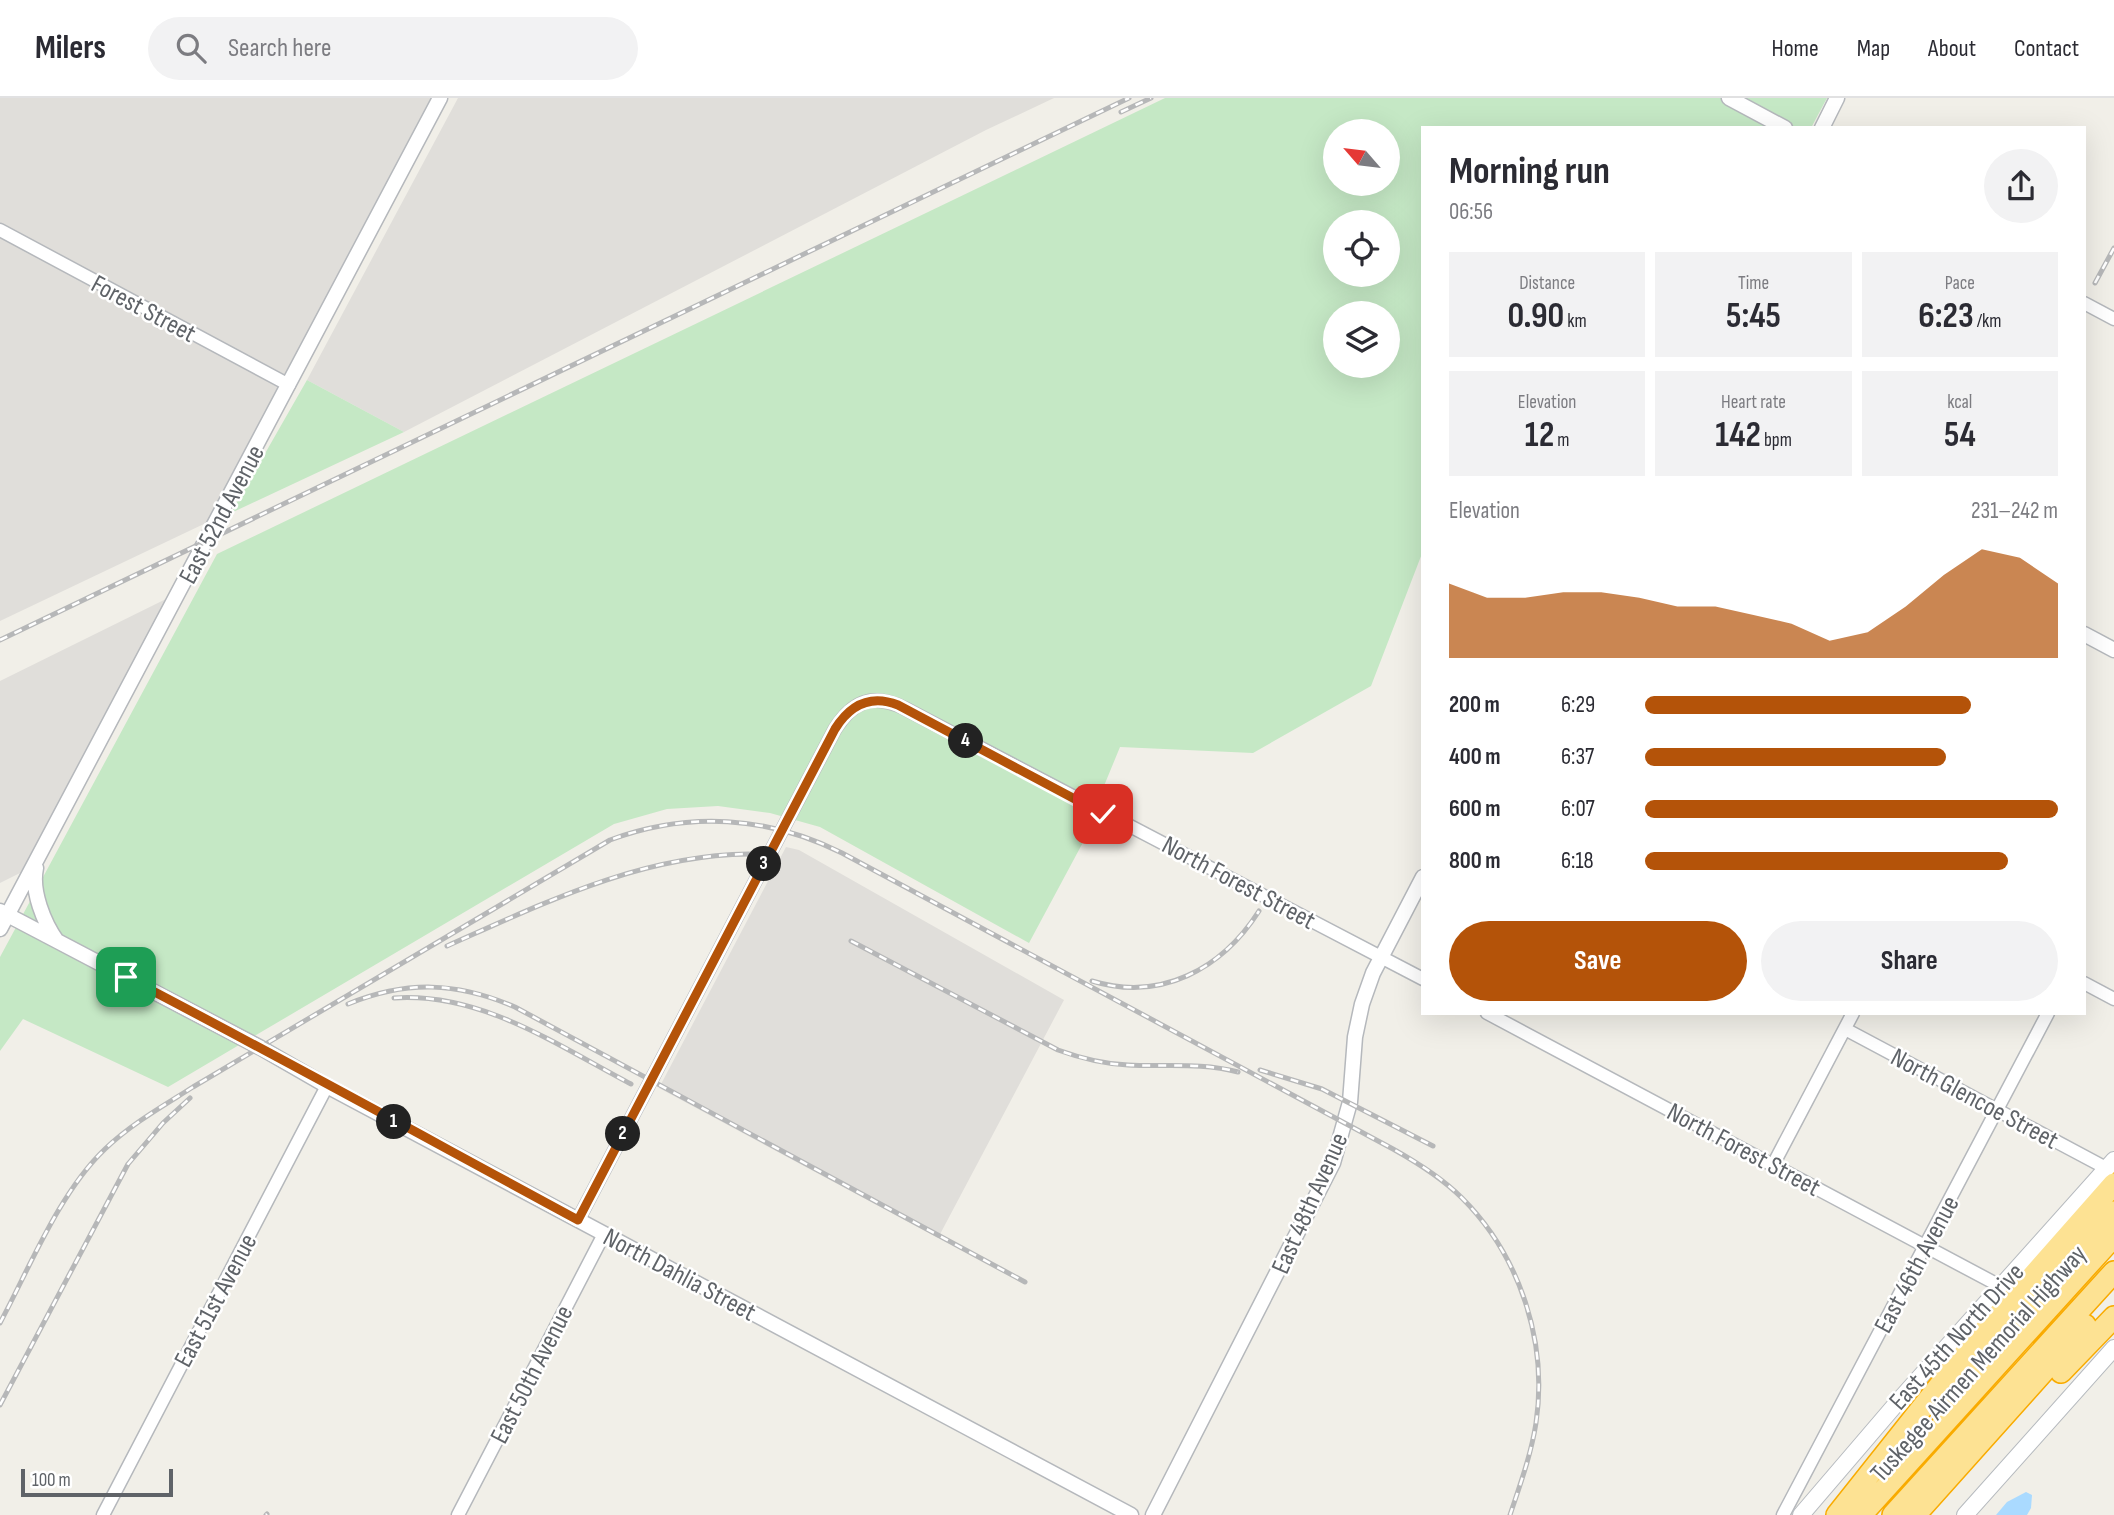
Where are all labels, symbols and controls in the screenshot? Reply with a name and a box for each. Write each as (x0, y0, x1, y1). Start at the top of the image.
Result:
search box (148, 17, 638, 80)
text: Milers (35, 28, 106, 68)
icon: search (172, 29, 210, 67)
text: Search here (228, 33, 331, 64)
text: Home (1771, 34, 1819, 63)
text: Map (1857, 34, 1890, 63)
text: About (1928, 34, 1976, 63)
text: Contact (2014, 34, 2079, 63)
north arrow (1323, 119, 1400, 196)
map controls (1323, 119, 1400, 378)
text: Morning run (1449, 149, 1610, 194)
button: share (1984, 149, 2058, 223)
text: 06:56 (1449, 198, 1493, 226)
button: locate (1323, 210, 1400, 287)
street label: Forest Street (86, 269, 201, 350)
text: Distance (1519, 272, 1575, 295)
text: Time (1738, 272, 1769, 295)
text: Pace (1945, 272, 1975, 295)
text: 0.90 (1508, 295, 1564, 338)
text: 5:45 (1726, 295, 1781, 338)
text: 6:23 (1918, 295, 1974, 338)
button: layers (1323, 301, 1400, 378)
text: km (1564, 310, 1587, 333)
text: /km (1974, 310, 2001, 333)
text: Elevation (1518, 391, 1576, 414)
text: Heart rate (1721, 391, 1786, 414)
text: kcal (1947, 391, 1972, 414)
text: 12 (1525, 414, 1554, 457)
text: 142 (1715, 414, 1761, 457)
text: 54 (1944, 414, 1976, 457)
text: m (1554, 429, 1570, 452)
text: bpm (1761, 429, 1792, 452)
street label: East 52nd Avenue (173, 440, 272, 589)
text: Elevation (1449, 497, 1520, 525)
text: 231–242 m (1971, 497, 2058, 525)
text: 200 m (1449, 691, 1500, 719)
text: 6:29 (1561, 691, 1595, 719)
pin: 4 (948, 724, 984, 758)
text: 4 (961, 729, 970, 752)
text: 400 m (1449, 743, 1500, 771)
text: 6:37 (1561, 743, 1594, 771)
pin (1073, 784, 1133, 844)
icon: check (1084, 795, 1122, 833)
text: 600 m (1449, 795, 1501, 823)
text: 6:07 (1561, 795, 1595, 823)
street label: North Forest Street (1156, 830, 1320, 937)
pin: 3 (746, 846, 782, 882)
text: 800 m (1449, 847, 1501, 875)
text: 6:18 (1561, 847, 1594, 875)
text: 3 (759, 852, 768, 875)
button: Save (1449, 921, 1747, 1001)
button: Share (1761, 921, 2058, 1001)
pin (96, 947, 156, 1007)
icon: arrive (107, 958, 145, 996)
street label: North Glencoe Street (1885, 1042, 2063, 1156)
street label: North Forest Street (1661, 1097, 1825, 1204)
pin: 1 (376, 1104, 412, 1140)
text: 1 (390, 1110, 397, 1133)
pin: 2 (606, 1116, 640, 1152)
text: 2 (618, 1122, 627, 1145)
street label: East 48th Avenue (1266, 1128, 1355, 1279)
street label: East 46th Avenue (1868, 1191, 1966, 1339)
street label: North Dahlia Street (598, 1222, 761, 1328)
street label: East 51st Avenue (168, 1229, 264, 1373)
street label: Tuskegee Airmen Memorial Highway (1864, 1239, 2094, 1489)
street label: East 45th North Drive (1883, 1257, 2031, 1417)
street label: East 50th Avenue (484, 1301, 580, 1449)
scale bar (21, 1466, 173, 1498)
text: 100 m (32, 1469, 71, 1492)

